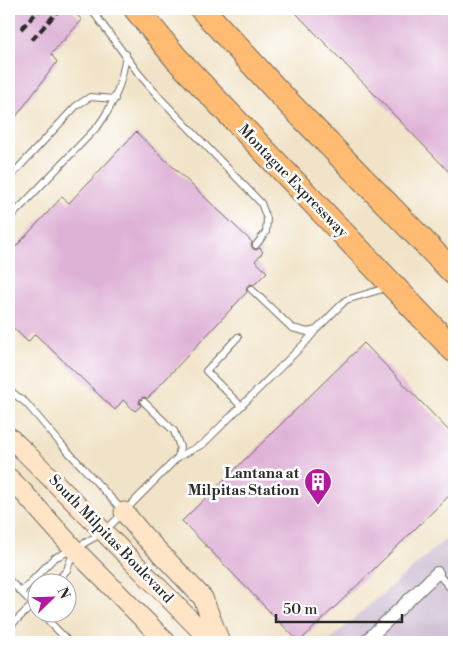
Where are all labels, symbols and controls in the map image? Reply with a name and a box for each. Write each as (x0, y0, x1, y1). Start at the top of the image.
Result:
street label: Montague Expressway (234, 120, 352, 242)
place label: Lantana at Milpitas Station (188, 464, 300, 500)
building icon: Lantana at Milpitas Station (303, 467, 333, 506)
street label: South Milpitas Boulevard (45, 471, 178, 608)
north arrow (28, 574, 78, 624)
text: N (53, 585, 73, 602)
scale bar (276, 591, 402, 623)
text: 50 m (283, 600, 317, 619)

